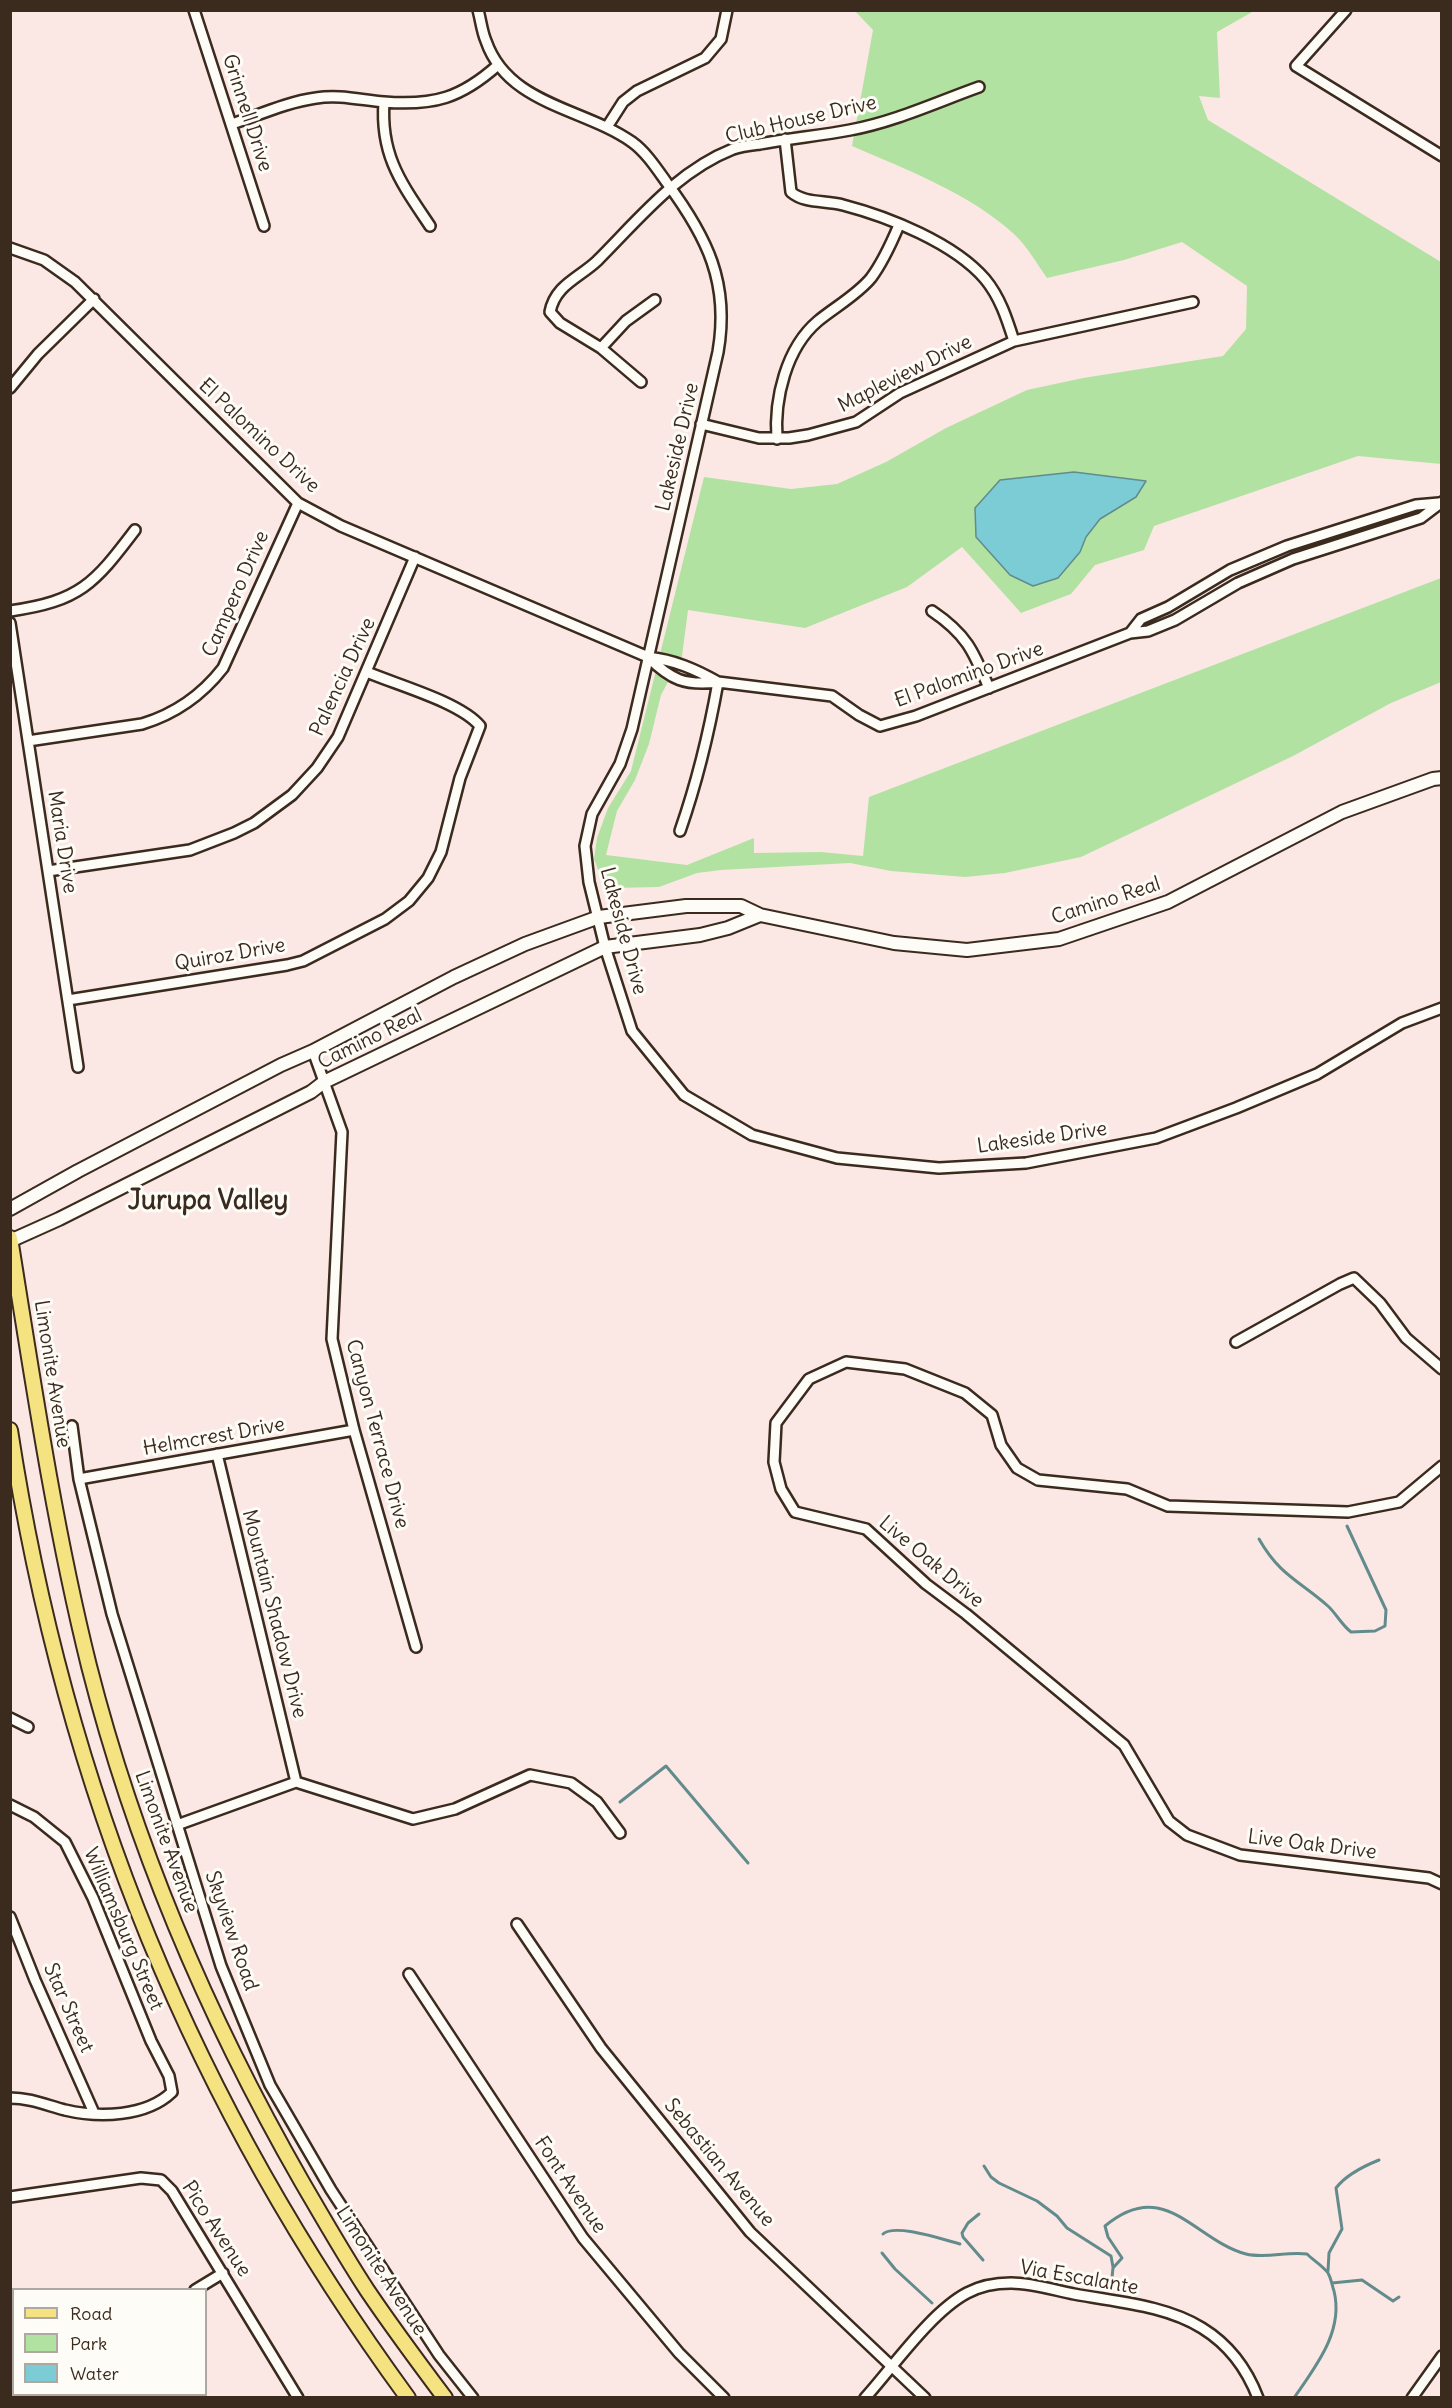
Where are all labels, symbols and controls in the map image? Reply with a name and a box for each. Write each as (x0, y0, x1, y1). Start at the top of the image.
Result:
street label: Grinnell Drive (217, 51, 277, 175)
street label: Club House Drive (723, 91, 879, 149)
street label: Mapleview Drive (834, 330, 976, 418)
street label: El Palomino Drive (194, 374, 324, 498)
street label: Lakeside Drive (652, 380, 704, 514)
street label: Campero Drive (197, 527, 275, 661)
street label: Palencia Drive (305, 614, 381, 740)
street label: El Palomino Drive (891, 637, 1047, 713)
street label: Maria Drive (42, 789, 82, 895)
street label: Lakeside Drive (594, 865, 652, 997)
street label: Camino Real (1049, 872, 1163, 930)
street label: Quiroz Drive (173, 933, 287, 977)
street label: Camino Real (314, 1003, 426, 1075)
street label: Lakeside Drive (975, 1117, 1109, 1159)
district label: Jurupa Valley (128, 1186, 288, 1218)
street label: Limonite Avenue (28, 1298, 76, 1450)
street label: Canyon Terrace Drive (340, 1337, 414, 1531)
street label: Helmcrest Drive (141, 1413, 287, 1461)
street label: Mountain Shadow Drive (236, 1507, 312, 1721)
street label: Live Oak Drive (874, 1511, 988, 1613)
street label: Limonite Avenue (129, 1768, 203, 1916)
street label: Live Oak Drive (1246, 1825, 1378, 1865)
street label: Williamsburg Street (78, 1844, 168, 2014)
street label: Skyview Road (199, 1868, 263, 1994)
street label: Star Street (38, 1960, 98, 2056)
street label: Sebastian Avenue (659, 2094, 779, 2232)
street label: Font Avenue (529, 2132, 611, 2238)
street label: Pico Avenue (176, 2177, 256, 2281)
street label: Limonite Avenue (330, 2202, 432, 2340)
street label: Via Escalante (1018, 2256, 1140, 2300)
legend (12, 2288, 207, 2396)
text: Road (70, 2302, 112, 2325)
text: Park (70, 2332, 107, 2355)
text: Water (70, 2362, 119, 2385)

